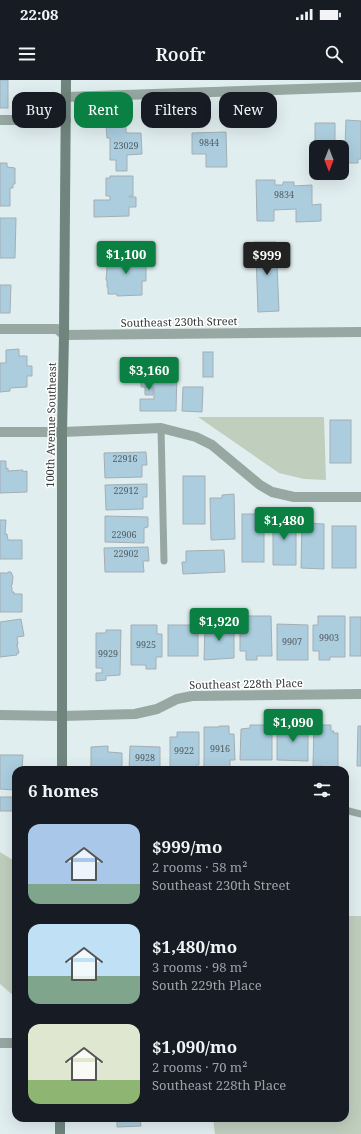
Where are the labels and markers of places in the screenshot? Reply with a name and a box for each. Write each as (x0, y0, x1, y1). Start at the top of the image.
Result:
pin: $1,100 (93, 241, 159, 275)
pin: $999 (243, 242, 291, 276)
pin: $3,160 (116, 357, 182, 391)
pin: $1,480 (251, 507, 317, 541)
pin: $1,920 (186, 608, 252, 642)
pin: $1,090 (260, 709, 326, 743)

